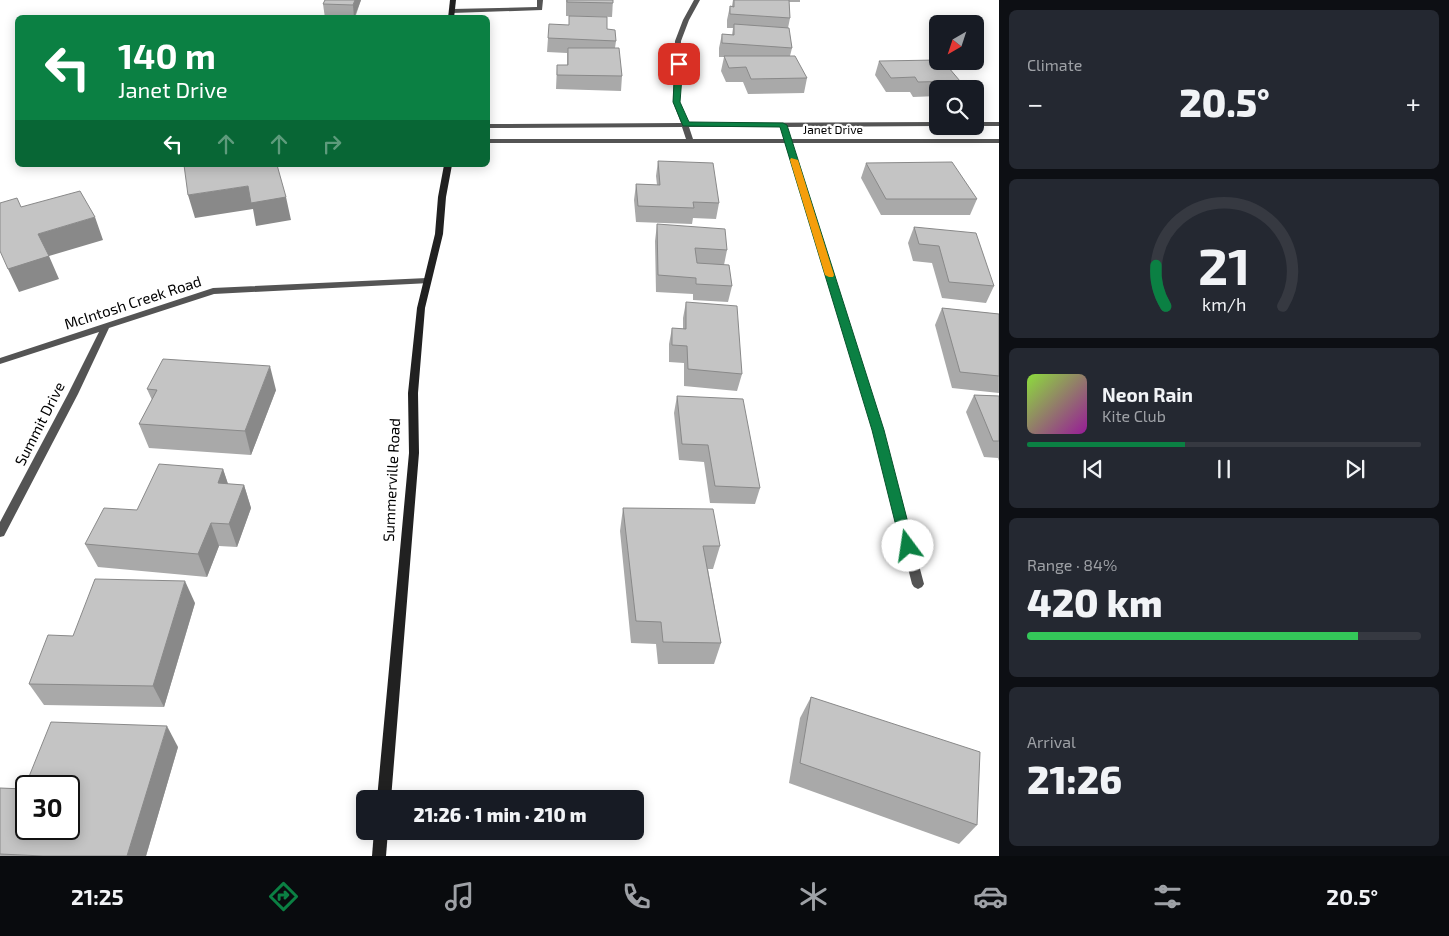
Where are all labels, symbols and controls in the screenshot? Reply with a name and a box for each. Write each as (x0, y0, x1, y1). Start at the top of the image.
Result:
north arrow (929, 15, 984, 70)
map controls (929, 15, 984, 135)
text: 140 m (118, 34, 216, 76)
icon: left (35, 35, 100, 100)
pin (658, 43, 700, 85)
icon: arrive (665, 50, 693, 78)
text: Climate (1027, 55, 1082, 74)
text: Janet Drive (118, 76, 228, 102)
text: 20.5° (1179, 79, 1270, 125)
button: search (929, 80, 984, 135)
text: − (1027, 86, 1043, 120)
text: + (1406, 86, 1421, 120)
street label: Janet Drive (803, 122, 863, 136)
icon: left (159, 130, 187, 158)
icon: ahead (212, 130, 240, 158)
icon: ahead (265, 130, 293, 158)
icon: right (318, 130, 346, 158)
text: 21 (1198, 233, 1250, 295)
street label: McIntosh Creek Road (62, 271, 203, 333)
text: km/h (1202, 293, 1246, 315)
street label: Summit Drive (10, 379, 68, 468)
text: Neon Rain (1102, 383, 1193, 406)
text: Kite Club (1102, 406, 1166, 425)
street label: Summerville Road (379, 418, 403, 542)
icon: previous (1079, 455, 1107, 483)
icon: pause (1210, 455, 1238, 483)
icon: next (1341, 455, 1369, 483)
position arrow (881, 519, 933, 571)
text: Range · 84% (1027, 555, 1117, 574)
text: 420 km (1027, 579, 1163, 625)
text: Arrival (1027, 732, 1076, 751)
text: 21:26 (1027, 756, 1122, 802)
speed limit sign: 30 (15, 775, 80, 840)
text: 21:26 · 1 min · 210 m (414, 803, 586, 826)
icon: directions (266, 879, 301, 914)
icon: music (442, 879, 477, 914)
icon: phone (619, 879, 654, 914)
icon: climate (796, 879, 831, 914)
icon: car (973, 879, 1008, 914)
icon: filters (1150, 879, 1185, 914)
text: 21:25 (71, 883, 124, 909)
text: 20.5° (1326, 883, 1378, 909)

